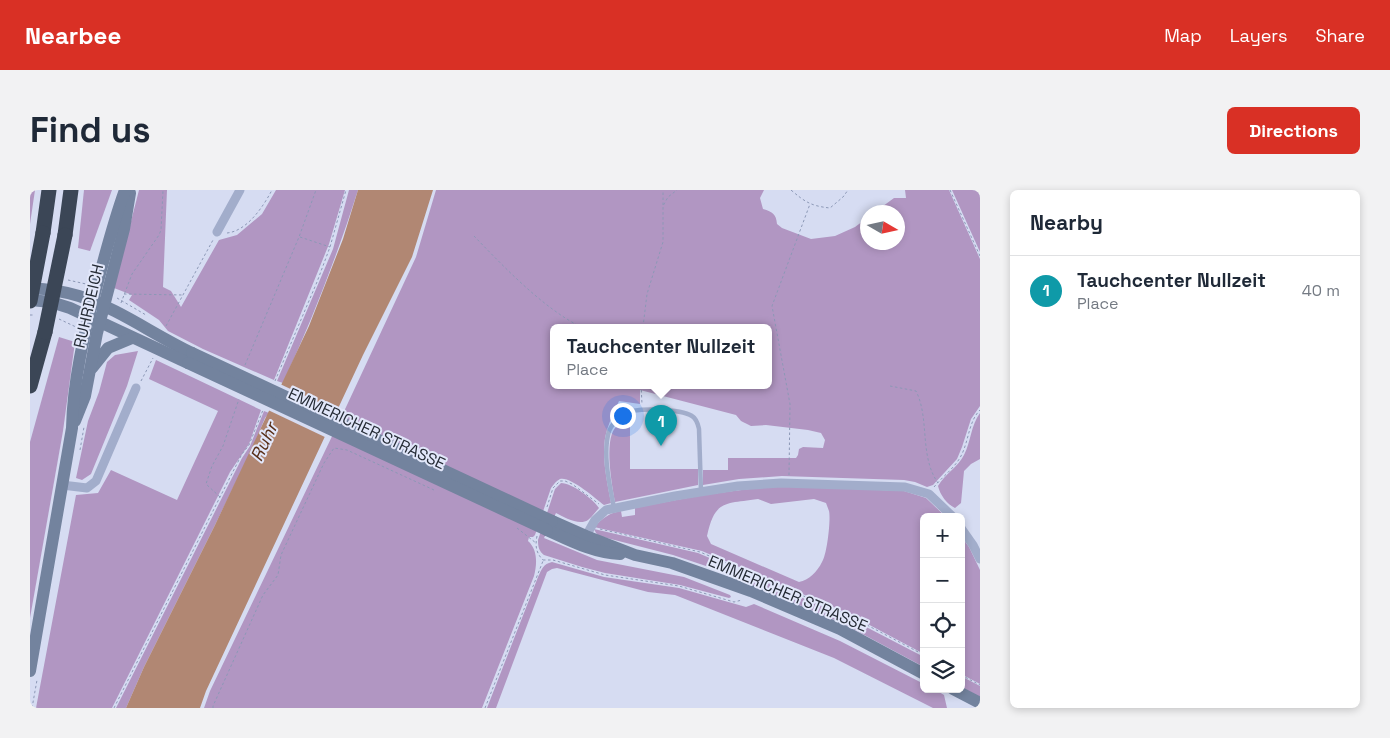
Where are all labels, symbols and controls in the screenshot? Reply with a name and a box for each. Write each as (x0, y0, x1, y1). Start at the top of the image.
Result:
text: Nearbee (25, 20, 121, 51)
text: Map (1164, 24, 1202, 47)
text: Layers (1230, 24, 1287, 47)
text: Share (1315, 24, 1365, 47)
button: Directions (1227, 107, 1360, 154)
text: Find us (30, 108, 151, 152)
north arrow (860, 205, 905, 250)
text: Nearby (1030, 209, 1103, 236)
street label: RUHRDEICH (69, 262, 108, 350)
text: Tauchcenter Nullzeit (1077, 268, 1266, 293)
text: 1 (1042, 280, 1050, 301)
text: 40 m (1302, 280, 1340, 301)
text: Place (1077, 293, 1119, 314)
popup (550, 324, 772, 389)
text: Tauchcenter Nullzeit (567, 334, 755, 359)
text: Place (567, 359, 608, 380)
street label: EMMERICHER STRASSE (285, 383, 449, 474)
your location (610, 403, 636, 429)
pin: 1 (645, 405, 677, 446)
water label: Ruhr (245, 417, 283, 465)
map controls (920, 513, 965, 693)
button: + (920, 513, 965, 558)
street label: EMMERICHER STRASSE (705, 550, 871, 637)
button: − (920, 558, 965, 603)
button: locate (920, 603, 965, 648)
button: layers (920, 648, 965, 693)

